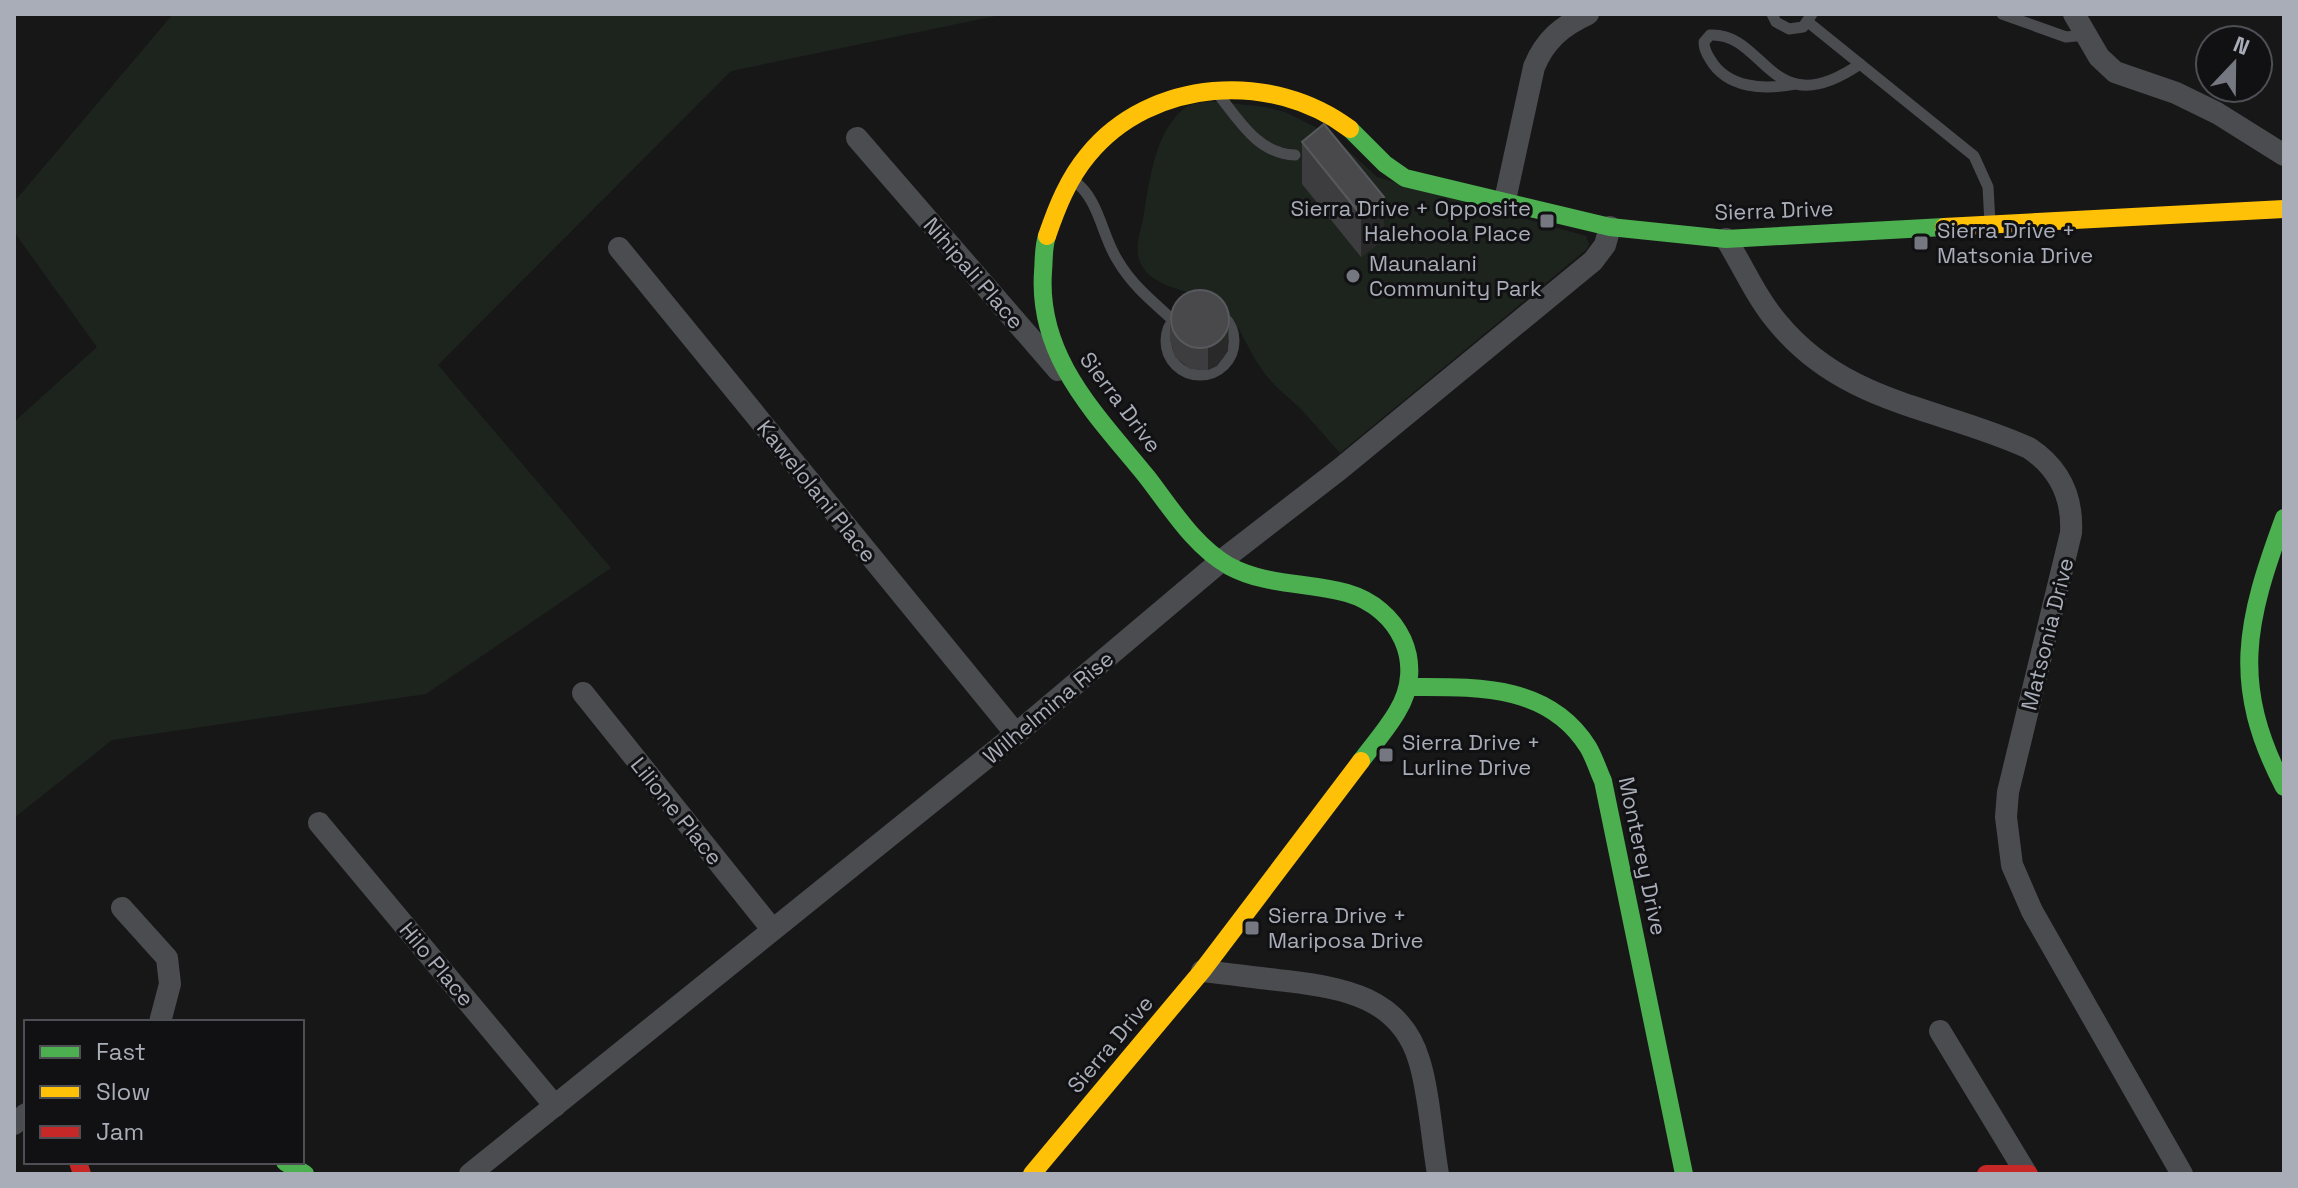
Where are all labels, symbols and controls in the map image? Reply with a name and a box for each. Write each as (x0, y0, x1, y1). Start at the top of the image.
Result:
north arrow (2194, 24, 2274, 104)
text: N (2229, 30, 2254, 61)
place label: Sierra Drive + Opposite Halehoola Place (1291, 194, 1531, 247)
street label: Sierra Drive (1714, 194, 1834, 226)
street label: Nihipali Place (918, 211, 1030, 335)
marker: Sierra Drive + Opposite Halehoola Place (1538, 212, 1556, 230)
place label: Sierra Drive + Matsonia Drive (1937, 216, 2093, 269)
marker: Sierra Drive + Matsonia Drive (1912, 234, 1930, 252)
place label: Maunalani Community Park (1369, 249, 1542, 302)
marker: Maunalani Community Park (1344, 267, 1362, 285)
street label: Sierra Drive (1074, 346, 1168, 458)
street label: Kawelolani Place (751, 414, 883, 568)
street label: Matsonia Drive (2015, 555, 2079, 713)
street label: Wilhelmina Rise (977, 644, 1119, 770)
place label: Sierra Drive + Lurline Drive (1402, 728, 1540, 781)
marker: Sierra Drive + Lurline Drive (1377, 746, 1395, 764)
street label: Lilione Place (625, 751, 729, 871)
street label: Monterey Drive (1613, 774, 1673, 938)
place label: Sierra Drive + Mariposa Drive (1268, 901, 1424, 954)
street label: Hilo Place (394, 916, 480, 1012)
marker: Sierra Drive + Mariposa Drive (1243, 919, 1261, 937)
street label: Sierra Drive (1061, 989, 1159, 1099)
legend (24, 1020, 304, 1164)
text: Fast (96, 1036, 146, 1067)
text: Slow (96, 1076, 150, 1107)
text: Jam (96, 1116, 144, 1147)

